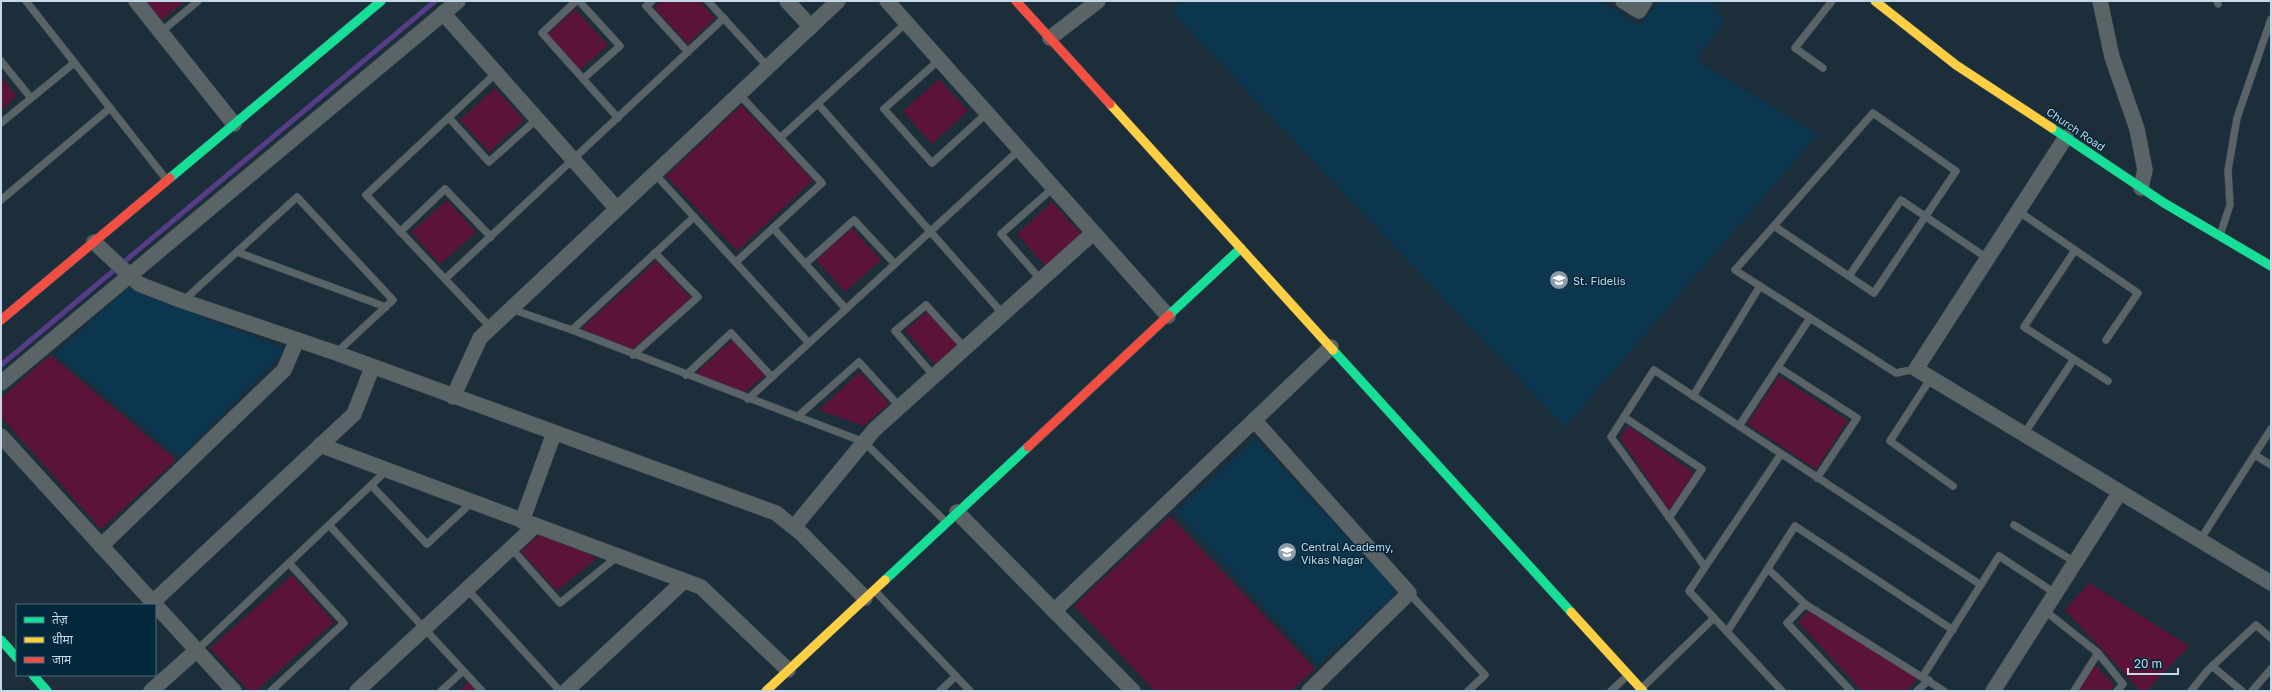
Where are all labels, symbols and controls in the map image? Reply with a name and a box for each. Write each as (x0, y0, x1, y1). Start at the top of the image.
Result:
street label: Church Road (2044, 105, 2108, 153)
school or university icon: St. Fidelis (1548, 269, 1570, 291)
place label: St. Fidelis (1573, 274, 1626, 287)
place label: Central Academy, Vikas Nagar (1301, 540, 1394, 566)
school or university icon: Central Academy, Vikas Nagar (1276, 541, 1298, 563)
legend (16, 604, 156, 676)
text: तेज़ (52, 612, 69, 627)
text: धीमा (52, 632, 74, 647)
scale bar (2128, 650, 2178, 676)
text: जाम (52, 652, 72, 667)
text: 20 m (2134, 656, 2162, 671)

